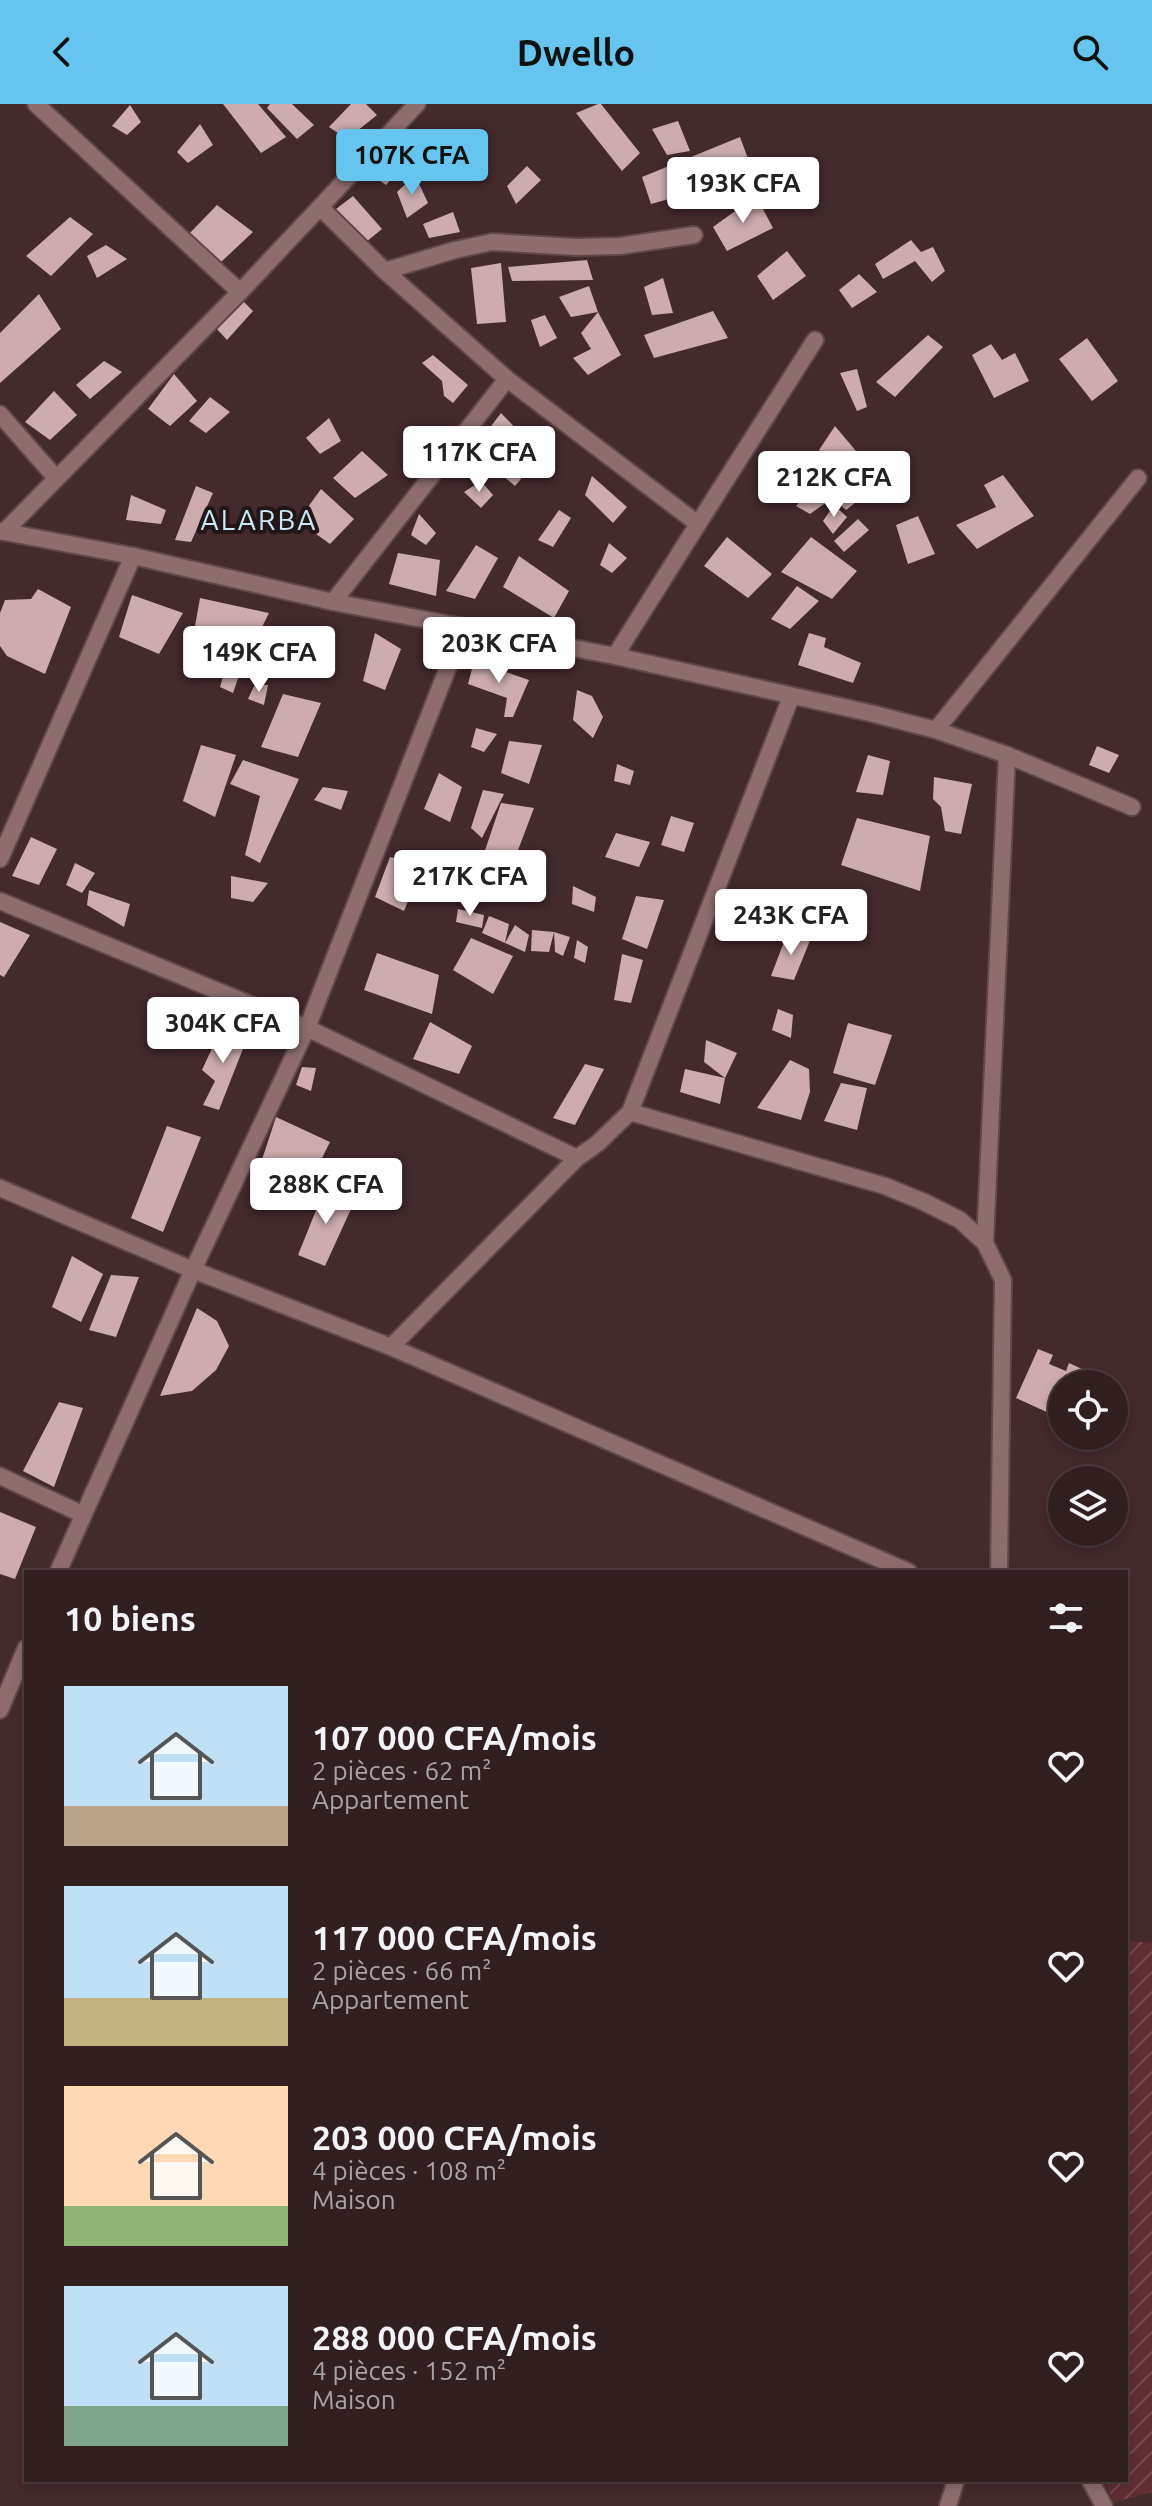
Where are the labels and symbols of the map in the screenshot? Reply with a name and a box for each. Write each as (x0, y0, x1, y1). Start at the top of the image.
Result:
pin: 107K CFA (329, 129, 495, 197)
pin: 193K CFA (660, 157, 826, 225)
pin: 117K CFA (396, 426, 562, 494)
pin: 212K CFA (751, 451, 917, 519)
district label: ALARBA (201, 504, 317, 535)
pin: 203K CFA (416, 617, 582, 685)
pin: 149K CFA (176, 626, 342, 694)
pin: 217K CFA (387, 850, 553, 918)
pin: 243K CFA (708, 889, 874, 957)
pin: 304K CFA (140, 997, 306, 1065)
pin: 288K CFA (243, 1158, 409, 1226)

